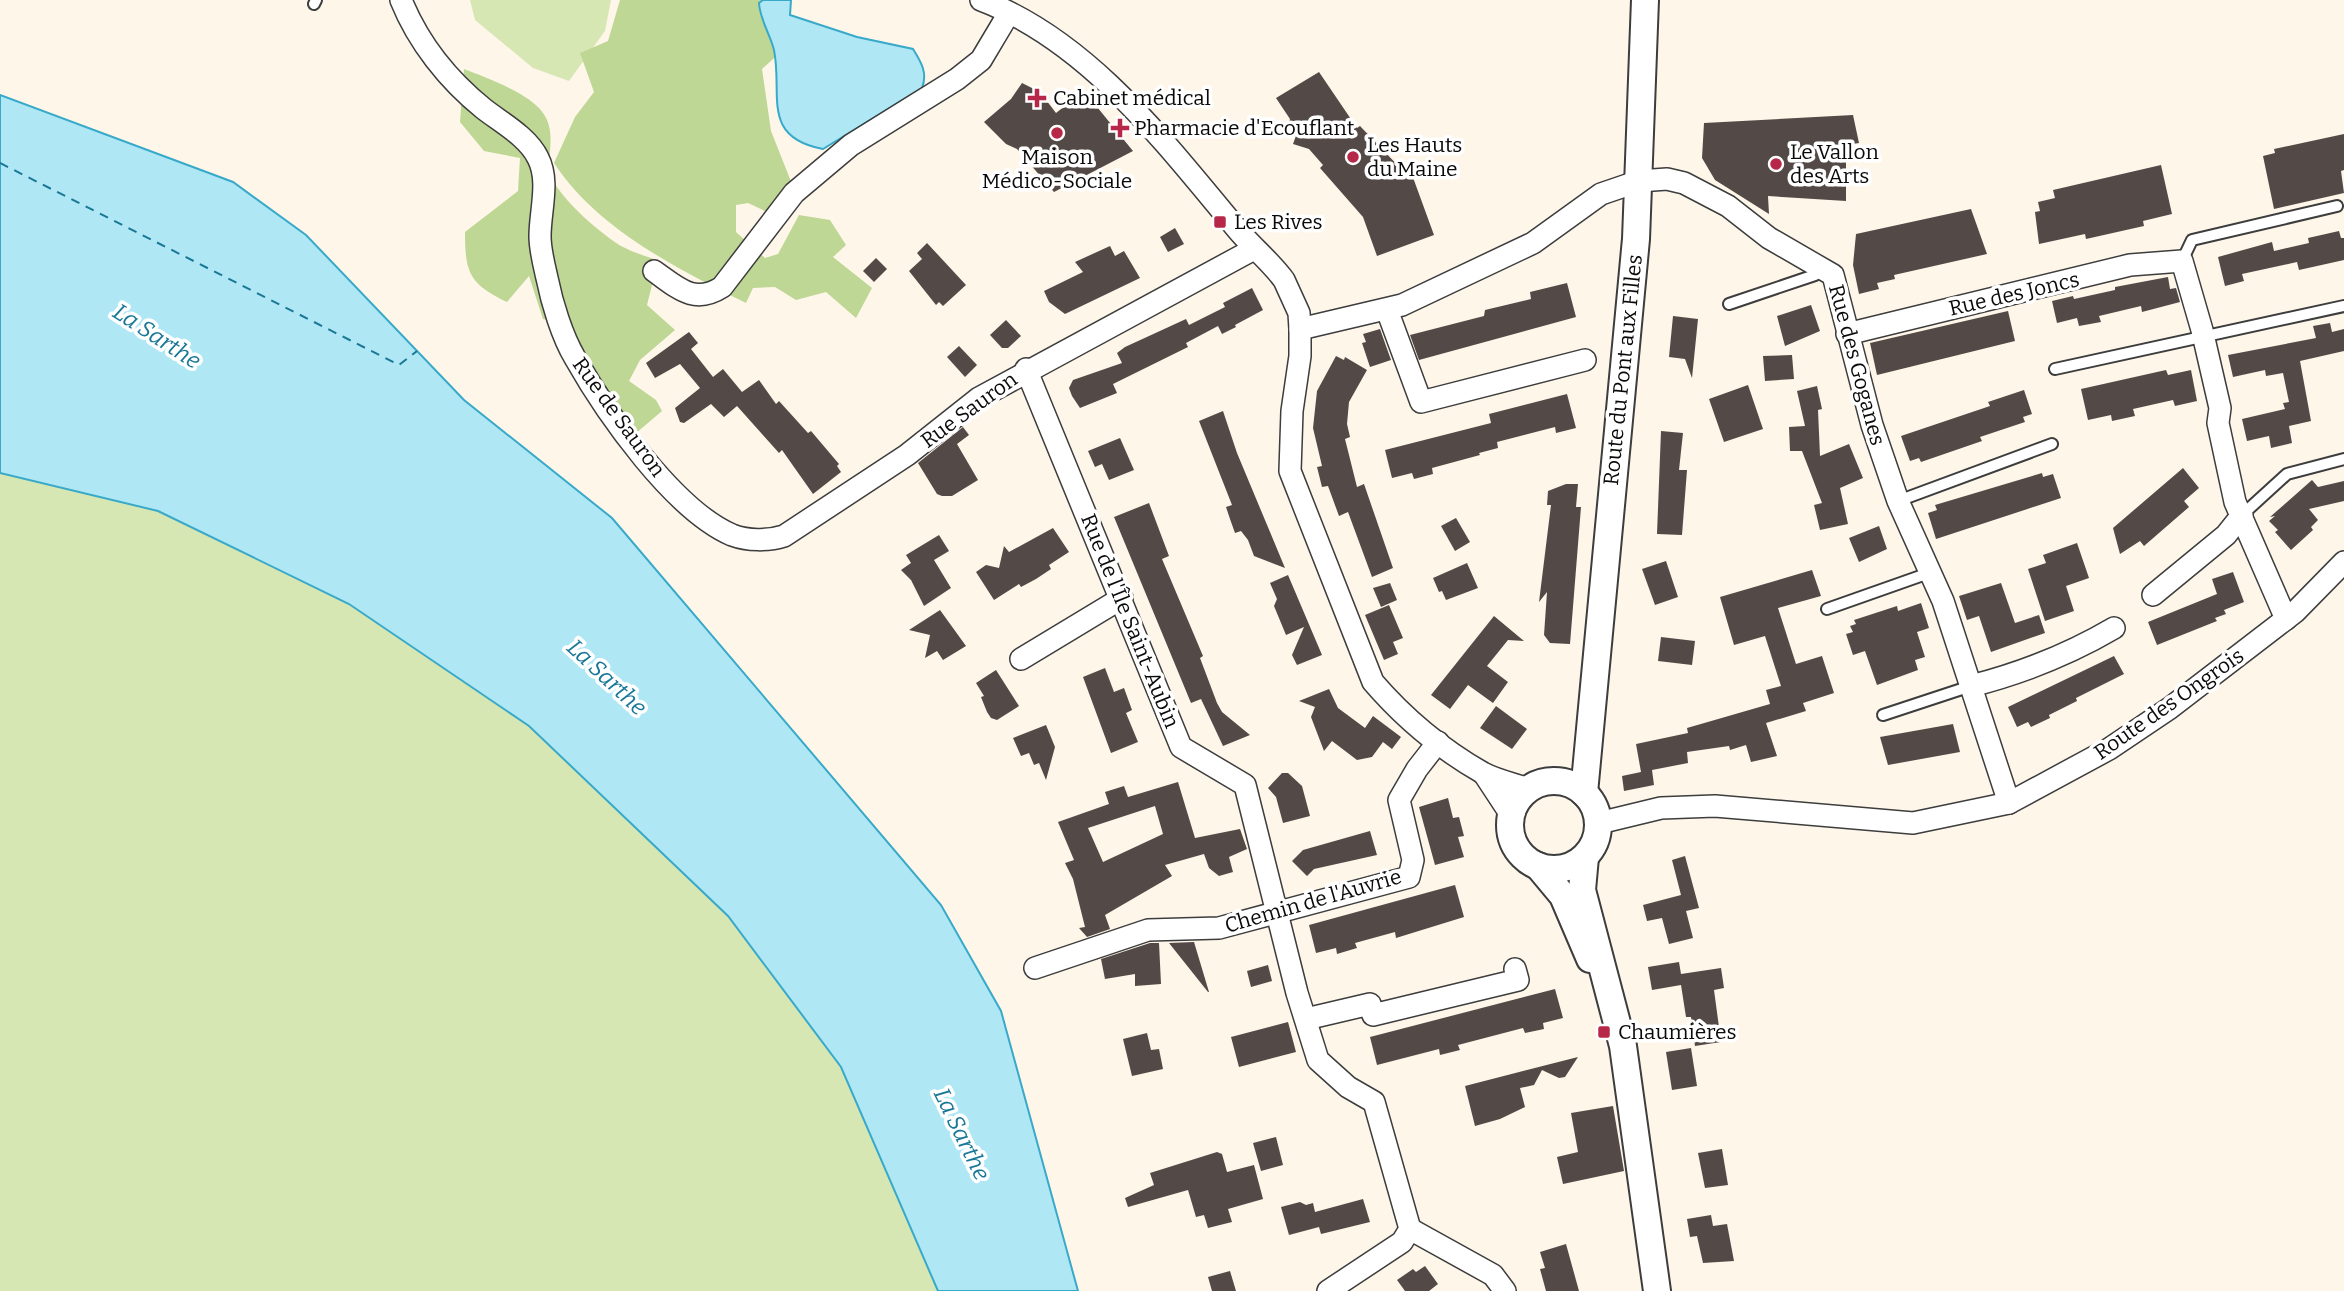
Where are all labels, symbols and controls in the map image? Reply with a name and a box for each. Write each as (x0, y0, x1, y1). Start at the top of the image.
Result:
place label: Cabinet médical (1053, 85, 1211, 111)
marker: Cabinet médical (1027, 88, 1047, 108)
place label: Pharmacie d'Ecouflant (1134, 115, 1355, 141)
marker: Pharmacie d'Ecouflant (1112, 120, 1128, 136)
marker: Maison Médico-Sociale (1049, 125, 1065, 141)
place label: Les Hauts du Maine (1367, 132, 1462, 182)
place label: Le Vallon des Arts (1790, 139, 1879, 189)
place label: Maison Médico-Sociale (982, 144, 1132, 194)
marker: Les Hauts du Maine (1345, 149, 1361, 165)
marker: Le Vallon des Arts (1768, 156, 1784, 172)
place label: Les Rives (1234, 209, 1323, 235)
marker: Les Rives (1212, 214, 1228, 230)
street label: Route du Pont aux Filles (1598, 253, 1648, 487)
street label: Rue des Joncs (1946, 266, 2082, 322)
street label: Rue des Goganes (1823, 282, 1891, 448)
water label: La Sarthe (108, 297, 206, 375)
street label: Rue de Sauron (567, 352, 671, 482)
street label: Rue Sauron (916, 366, 1022, 454)
street label: Rue de l'Île Saint-Aubin (1075, 510, 1185, 732)
water label: La Sarthe (561, 633, 653, 721)
street label: Route des Ongrois (2089, 643, 2249, 765)
street label: Chemin de l'Auvrie (1222, 863, 1404, 939)
place label: Chaumières (1618, 1019, 1737, 1045)
marker: Chaumières (1596, 1024, 1612, 1040)
water label: La Sarthe (928, 1083, 996, 1185)

